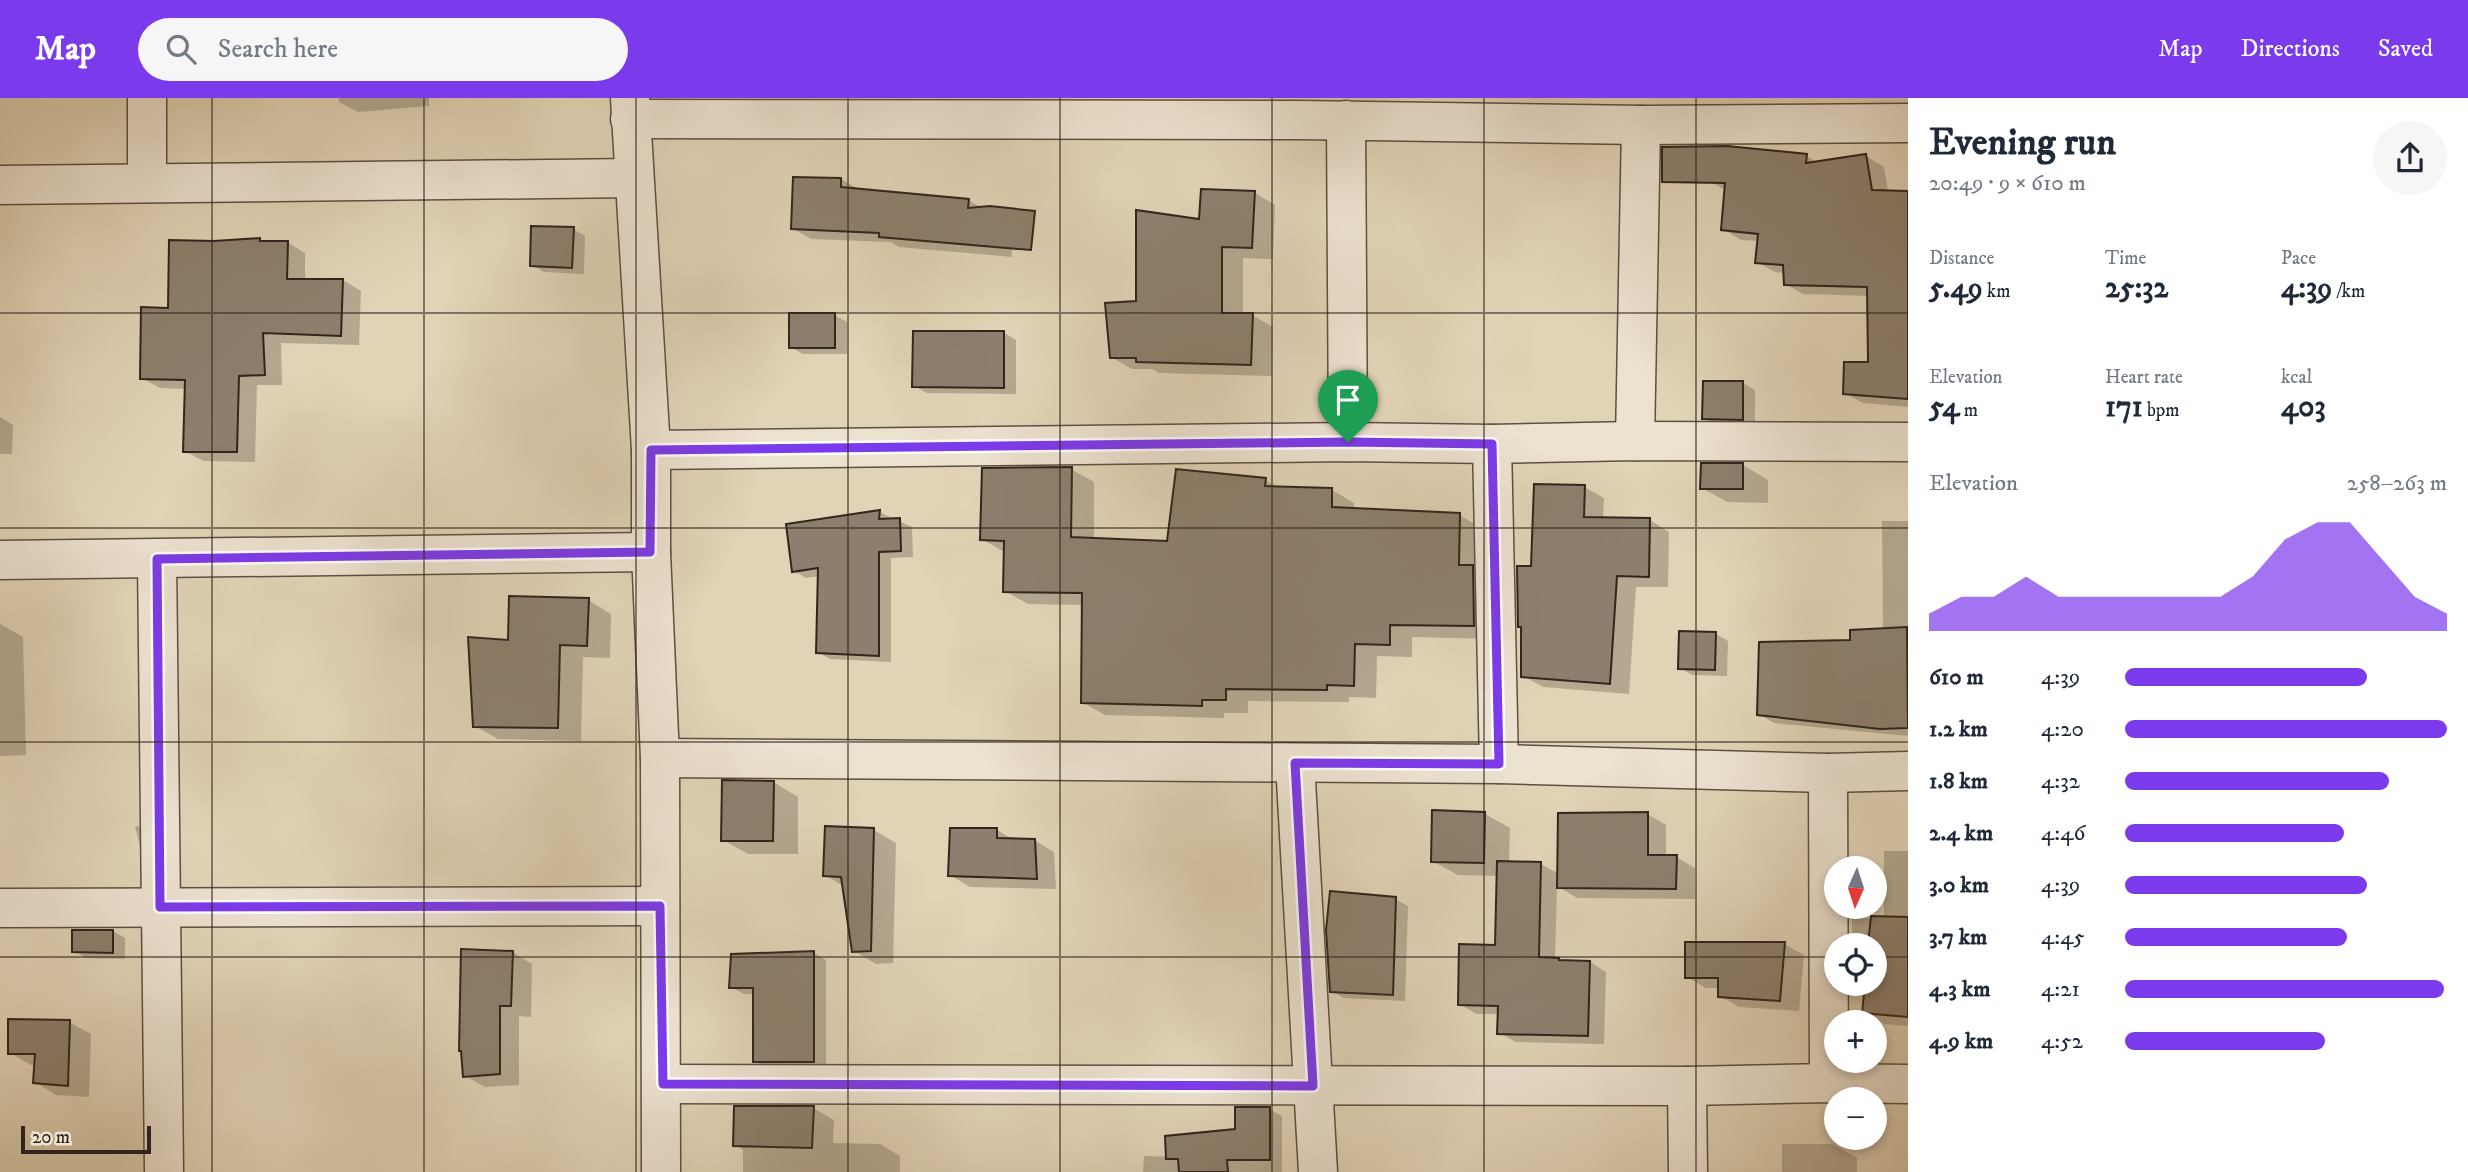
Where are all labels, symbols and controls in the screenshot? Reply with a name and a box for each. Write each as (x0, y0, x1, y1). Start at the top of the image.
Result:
search box (138, 18, 628, 81)
text: Map (35, 29, 96, 70)
icon: search (162, 30, 200, 68)
text: Search here (218, 33, 338, 66)
text: Map (2158, 34, 2203, 64)
text: Directions (2241, 34, 2340, 64)
text: Saved (2378, 34, 2433, 64)
text: Evening run (1929, 119, 2116, 167)
button: share (2373, 121, 2447, 195)
text: 20:49 · 9 × 610 m (1929, 169, 2086, 198)
text: Distance (1929, 247, 1994, 270)
text: Time (2105, 247, 2146, 270)
text: Pace (2281, 247, 2316, 270)
text: 5.49 (1929, 270, 1983, 307)
text: 25:32 (2105, 270, 2168, 307)
text: 4:39 (2281, 270, 2332, 307)
text: km (1983, 280, 2010, 303)
text: /km (2332, 280, 2365, 303)
text: Elevation (1929, 366, 2003, 389)
text: Heart rate (2105, 366, 2183, 389)
text: kcal (2281, 366, 2312, 389)
pin (1318, 370, 1378, 442)
icon: arrive (1329, 381, 1367, 419)
text: 54 (1929, 389, 1960, 426)
text: 171 (2105, 389, 2143, 426)
text: 403 (2281, 389, 2326, 426)
text: m (1960, 399, 1978, 422)
text: bpm (2143, 399, 2180, 422)
text: Elevation (1929, 469, 2018, 498)
text: 258–263 m (2347, 469, 2447, 498)
text: 610 m (1929, 663, 1984, 692)
text: 4:39 (2041, 663, 2080, 692)
text: 1.2 km (1929, 715, 1988, 744)
text: 4:20 (2041, 715, 2084, 744)
text: 1.8 km (1929, 767, 1988, 796)
text: 4:32 (2041, 767, 2080, 796)
text: 2.4 km (1929, 819, 1993, 848)
text: 4:46 (2041, 819, 2085, 848)
north arrow (1824, 856, 1886, 919)
map controls (1824, 856, 1887, 1150)
text: 3.0 km (1929, 871, 1989, 900)
text: 4:39 (2041, 871, 2080, 900)
text: 3.7 km (1929, 923, 1987, 952)
text: 4:45 (2041, 923, 2085, 952)
button: locate (1824, 933, 1887, 996)
text: 4.3 km (1929, 975, 1990, 1004)
text: 4:21 (2041, 975, 2080, 1004)
button: + (1824, 1010, 1887, 1073)
text: 4.9 km (1929, 1027, 1993, 1056)
text: 4:52 (2041, 1027, 2083, 1056)
button: − (1824, 1087, 1887, 1150)
scale bar (21, 1123, 150, 1155)
text: 20 m (32, 1126, 70, 1149)

